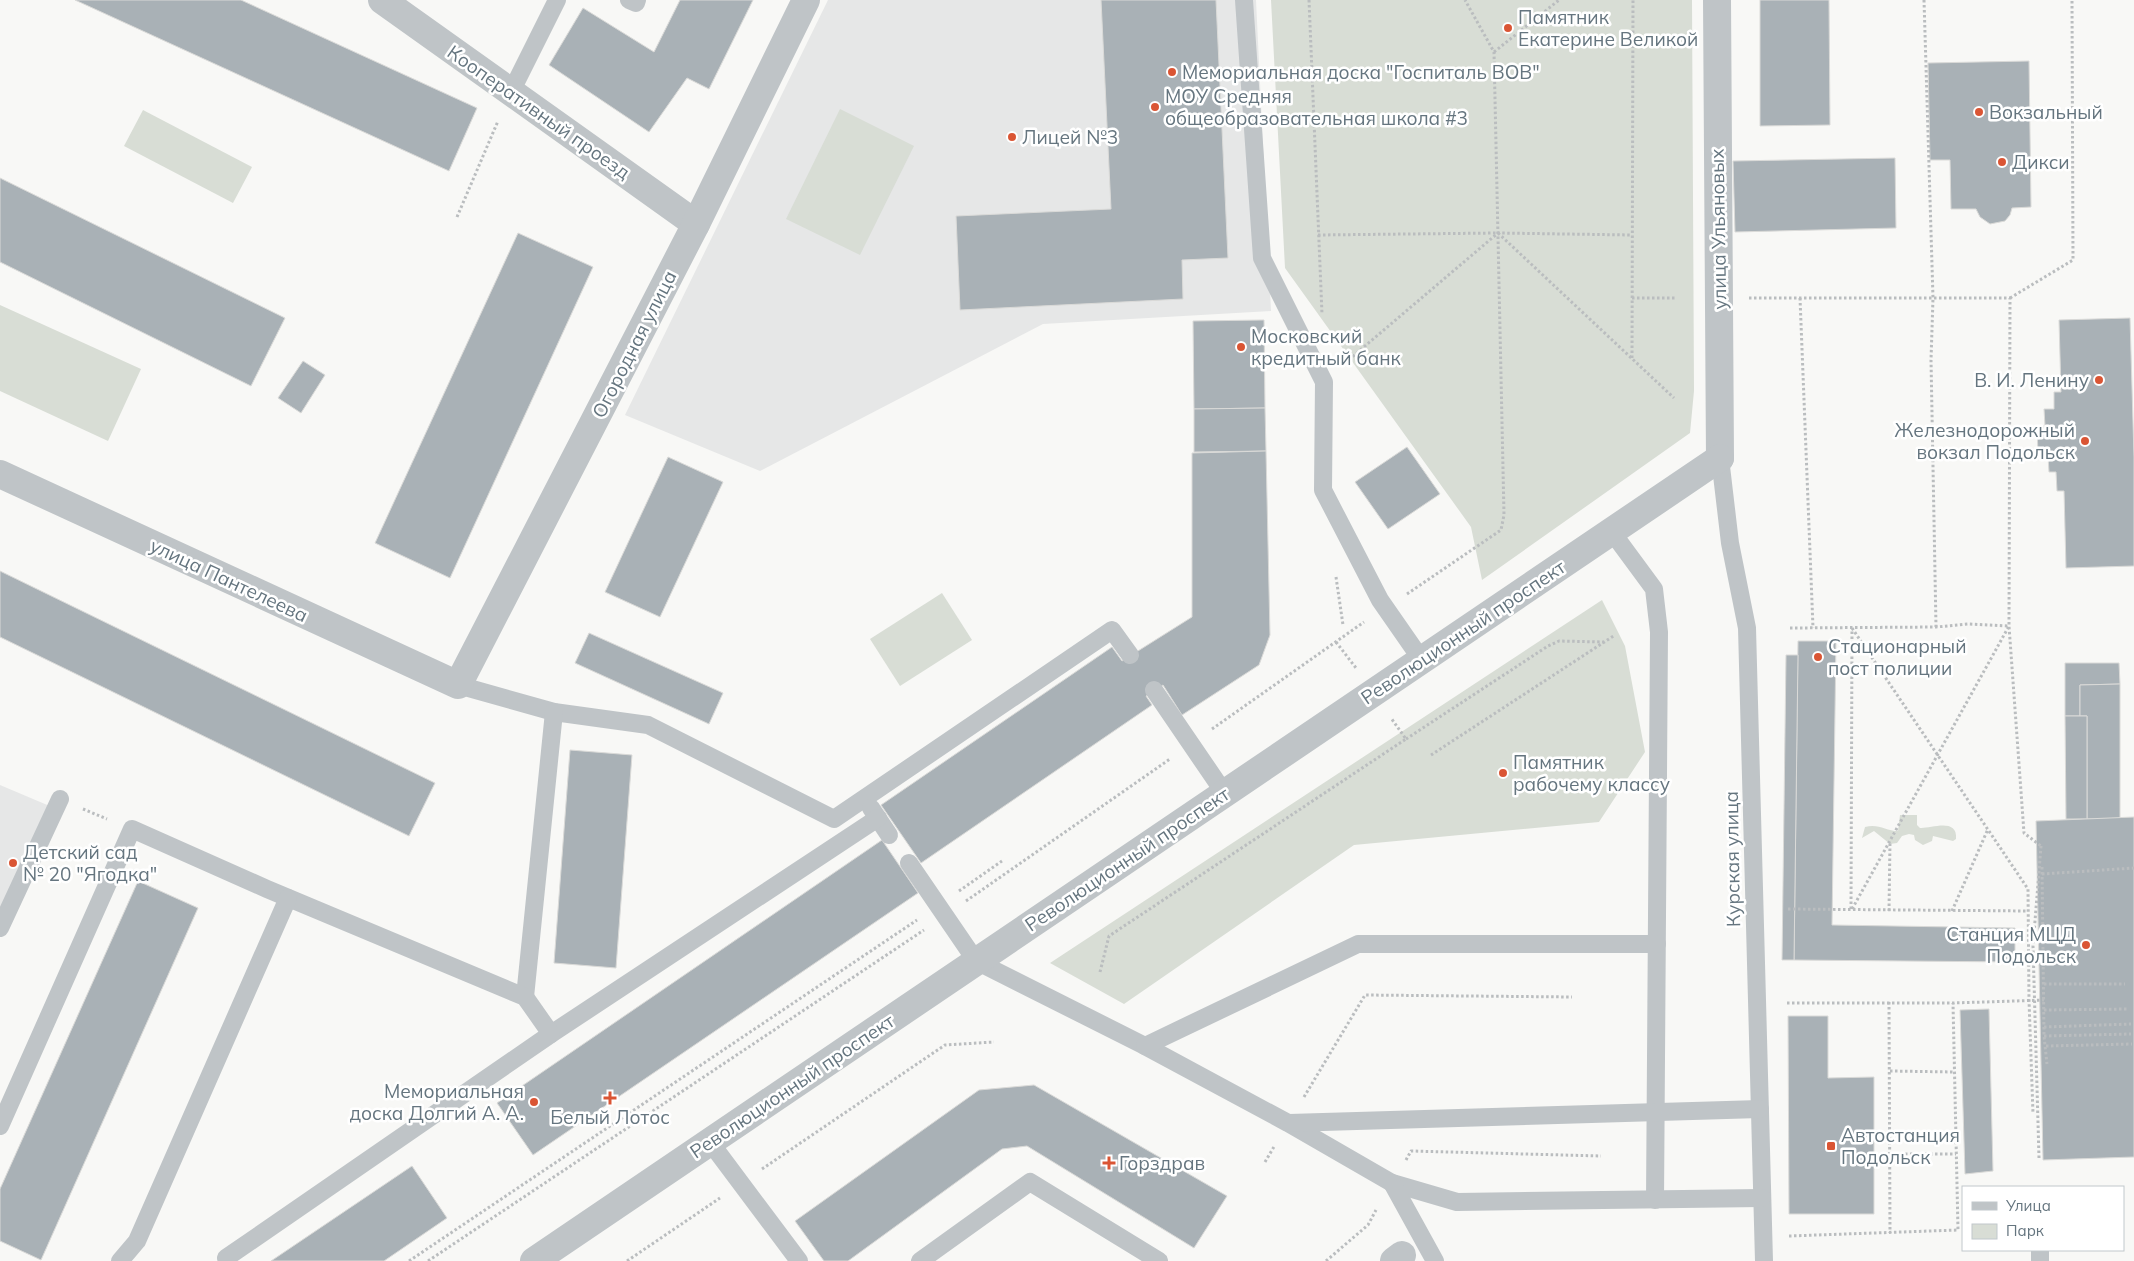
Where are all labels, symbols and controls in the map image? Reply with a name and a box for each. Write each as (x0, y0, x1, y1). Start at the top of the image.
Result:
place label: Памятник Екатерине Великой (1518, 5, 1698, 51)
marker: Памятник Екатерине Великой (1502, 22, 1514, 34)
street label: Кооперативный проезд (443, 40, 635, 184)
place label: Мемориальная доска "Госпиталь ВОВ" (1182, 60, 1540, 84)
marker: Мемориальная доска "Госпиталь ВОВ" (1166, 66, 1178, 78)
place label: МОУ Средняя общеобразовательная школа #3 (1165, 84, 1468, 130)
place label: Вокзальный (1989, 100, 2103, 124)
marker: МОУ Средняя общеобразовательная школа #3 (1149, 101, 1161, 113)
marker: Вокзальный (1973, 106, 1985, 118)
place label: Лицей №3 (1022, 125, 1118, 149)
marker: Лицей №3 (1006, 131, 1018, 143)
street label: улица Ульяновых (1705, 148, 1731, 310)
place label: Дикси (2012, 150, 2070, 174)
marker: Дикси (1996, 156, 2008, 168)
street label: Огородная улица (587, 266, 681, 422)
place label: Московский кредитный банк (1251, 324, 1402, 370)
marker: Московский кредитный банк (1235, 341, 1247, 353)
place label: В. И. Ленину (1974, 368, 2089, 392)
marker: В. И. Ленину (2093, 374, 2105, 386)
place label: Железнодорожный вокзал Подольск (1895, 418, 2076, 464)
marker: Железнодорожный вокзал Подольск (2079, 435, 2091, 447)
street label: улица Пантелеева (146, 533, 312, 627)
street label: Революционный проспект (1356, 554, 1570, 709)
place label: Стационарный пост полиции (1828, 634, 1967, 680)
marker: Стационарный пост полиции (1812, 651, 1824, 663)
place label: Памятник рабочему классу (1513, 750, 1670, 796)
marker: Памятник рабочему классу (1497, 767, 1509, 779)
street label: Революционный проспект (1020, 781, 1234, 936)
street label: Курская улица (1719, 791, 1745, 927)
place label: Детский сад № 20 "Ягодка" (23, 840, 157, 886)
marker: Детский сад № 20 "Ягодка" (7, 857, 19, 869)
place label: Станция МЦД Подольск (1946, 922, 2077, 968)
marker: Станция МЦД Подольск (2080, 939, 2092, 951)
street label: Революционный проспект (685, 1008, 899, 1163)
place label: Мемориальная доска Долгий А. А. (349, 1079, 524, 1125)
marker: Белый Лотос (604, 1092, 616, 1104)
marker: Мемориальная доска Долгий А. А. (528, 1096, 540, 1108)
place label: Белый Лотос (550, 1105, 670, 1129)
place label: Автостанция Подольск (1841, 1123, 1960, 1169)
marker: Автостанция Подольск (1825, 1140, 1837, 1152)
place label: Горздрав (1119, 1151, 1205, 1175)
marker: Горздрав (1103, 1157, 1115, 1169)
legend (1962, 1186, 2124, 1251)
text: Улица (2005, 1196, 2051, 1215)
text: Парк (2006, 1221, 2045, 1240)

